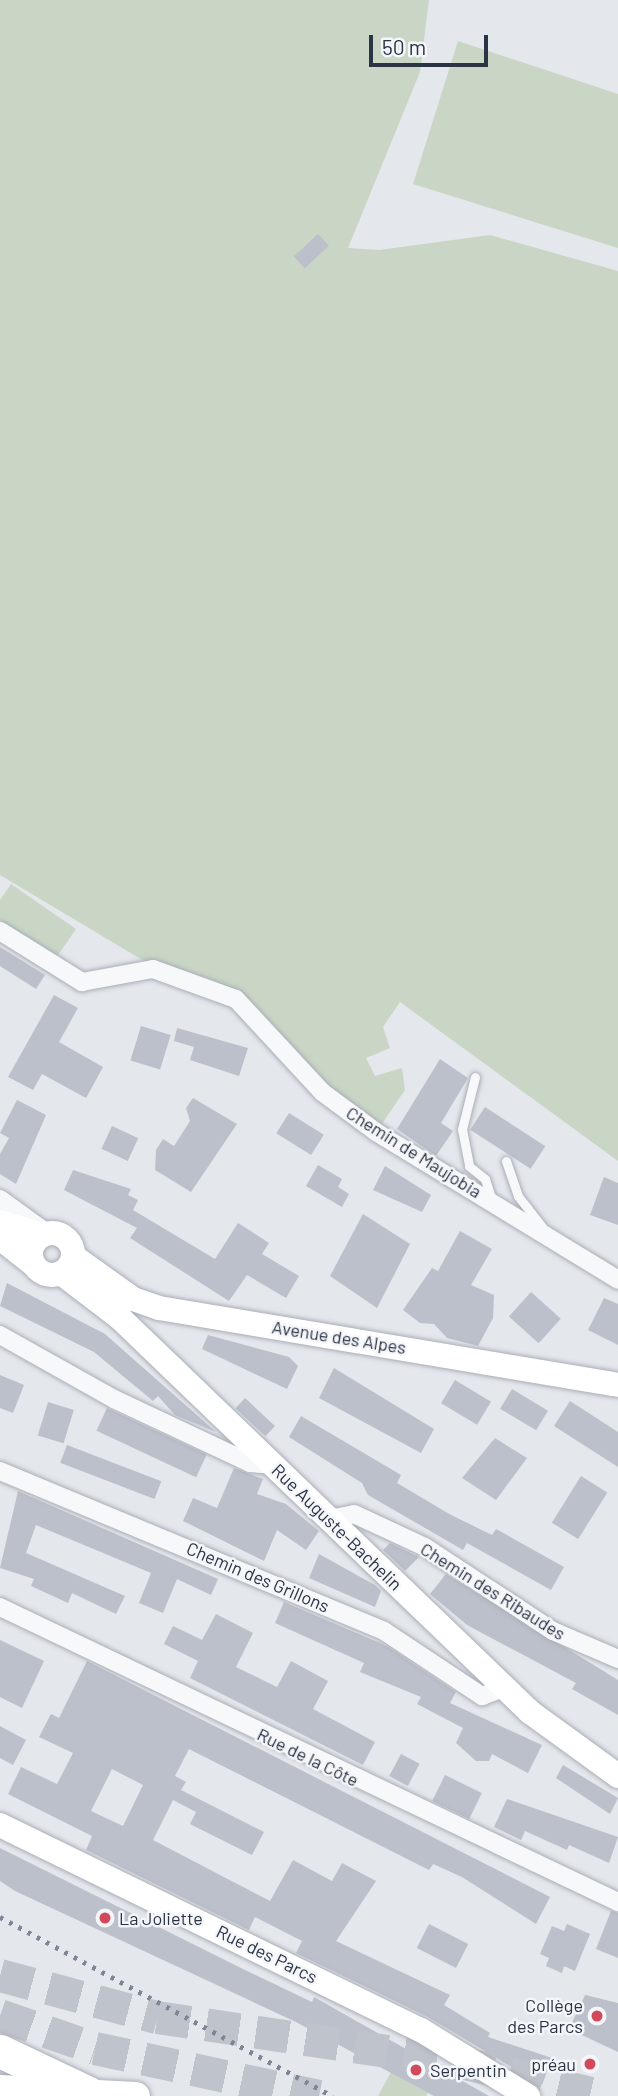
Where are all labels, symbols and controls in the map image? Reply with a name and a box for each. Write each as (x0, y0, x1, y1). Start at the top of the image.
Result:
scale bar (373, 21, 492, 65)
text: 50 m (382, 34, 426, 59)
street label: Chemin de Maujobia (342, 1102, 486, 1202)
street label: Avenue des Alpes (270, 1316, 408, 1358)
street label: Rue Auguste-Bachelin (267, 1459, 407, 1595)
street label: Chemin des Grillons (183, 1537, 333, 1617)
street label: Chemin des Ribaudes (417, 1538, 569, 1644)
street label: Rue de la Côte (254, 1723, 362, 1791)
place label: La Joliette (119, 1907, 203, 1929)
marker: La Joliette (97, 1910, 113, 1926)
street label: Rue des Parcs (213, 1920, 321, 1988)
place label: Collège des Parcs (507, 1995, 583, 2038)
marker: Collège des Parcs (589, 2008, 605, 2024)
place label: préau (531, 2053, 576, 2075)
marker: préau (582, 2056, 598, 2072)
place label: Serpentin (430, 2059, 507, 2081)
marker: Serpentin (408, 2062, 424, 2078)

